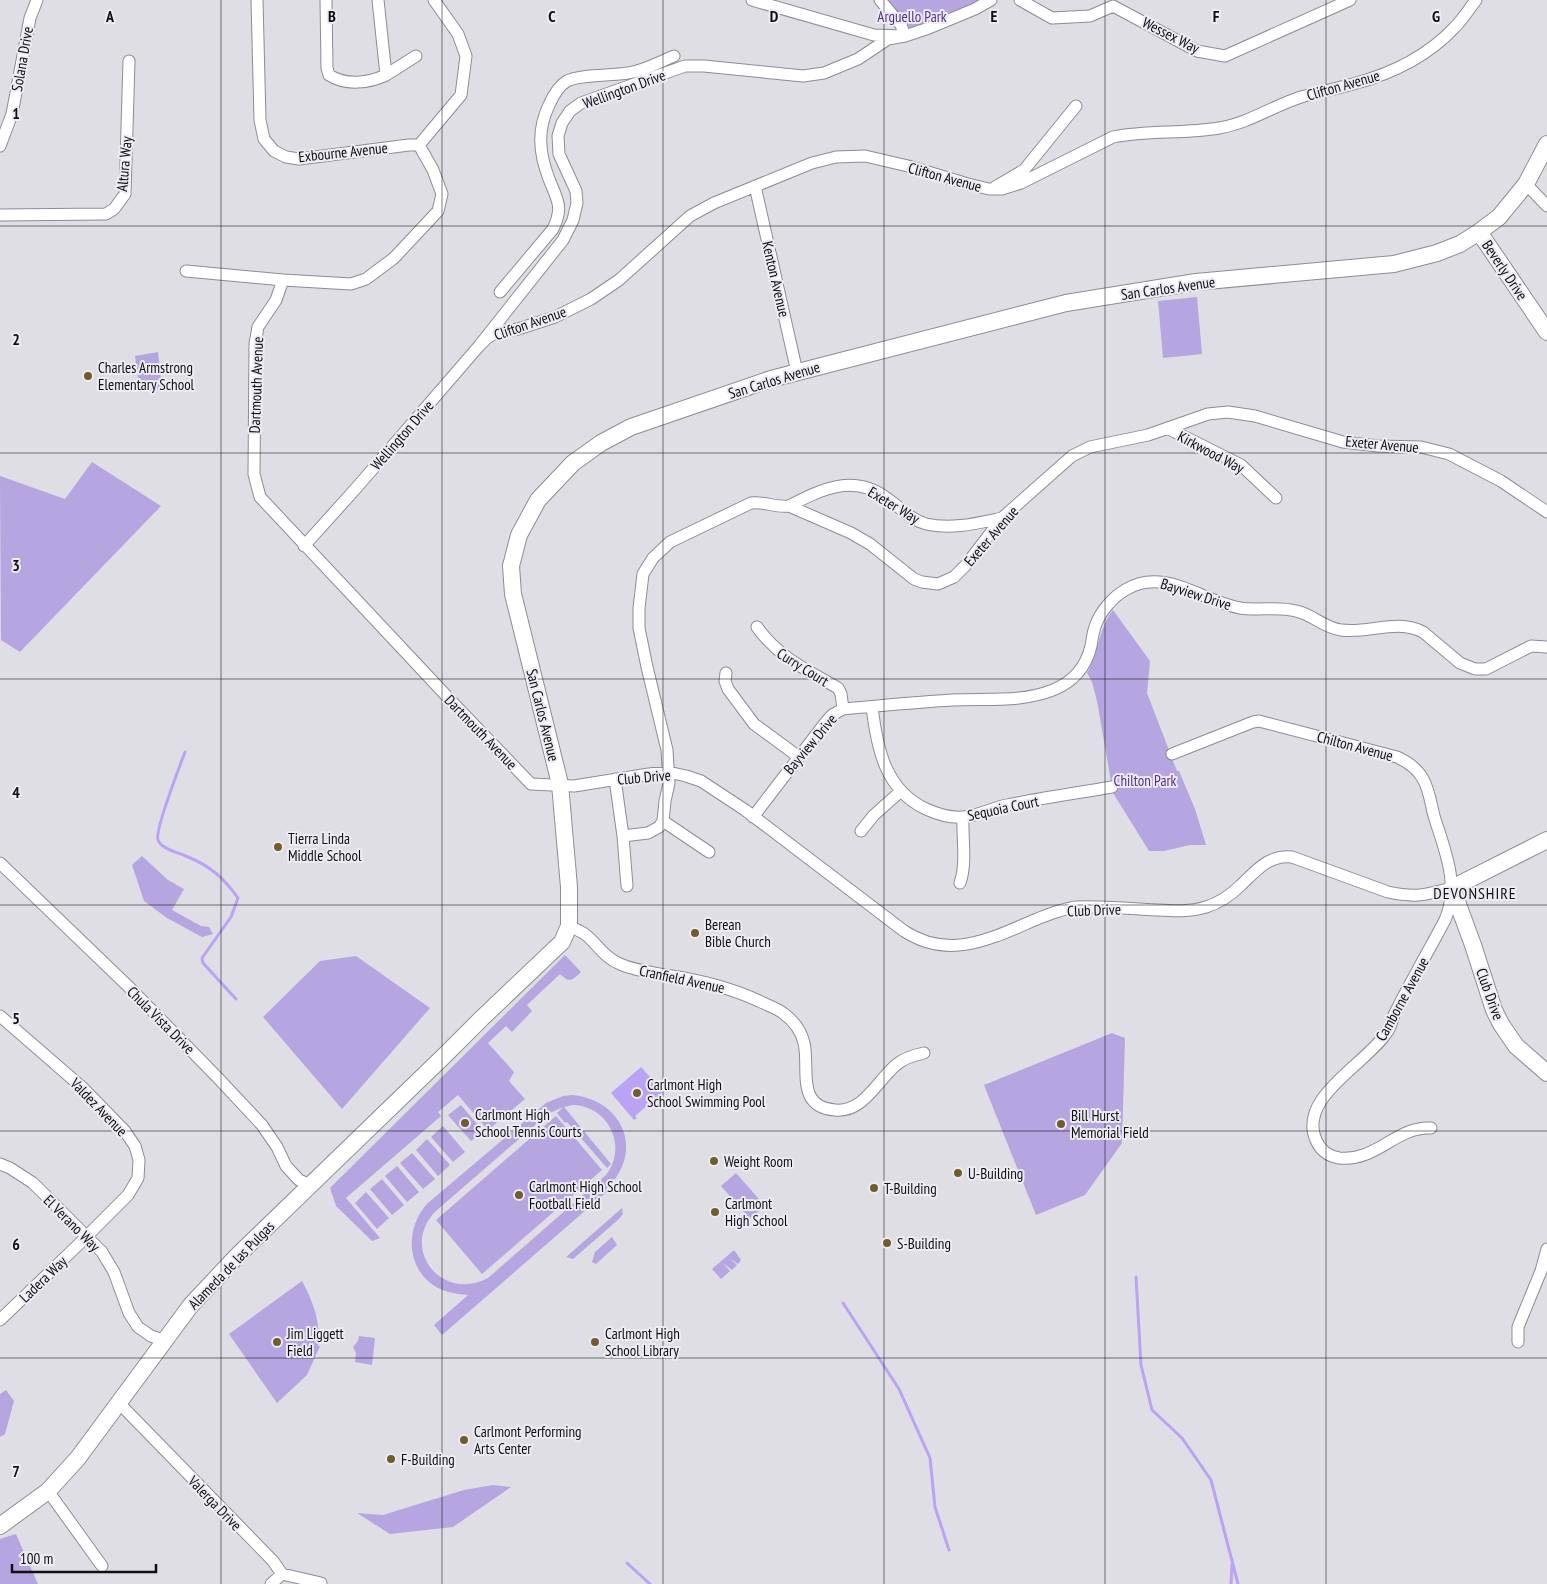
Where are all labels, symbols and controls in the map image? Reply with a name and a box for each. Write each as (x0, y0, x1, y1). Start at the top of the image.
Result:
text: A (105, 6, 115, 26)
text: B (328, 6, 336, 26)
text: C (548, 6, 556, 26)
text: D (770, 6, 779, 26)
text: E (991, 6, 998, 26)
text: F (1213, 6, 1220, 26)
text: G (1432, 6, 1440, 26)
park label: Arguello Park (877, 7, 947, 26)
street label: Wessex Way (1139, 13, 1203, 58)
street label: Solana Drive (7, 25, 37, 93)
street label: Wellington Drive (580, 65, 668, 113)
street label: Clifton Avenue (1304, 66, 1382, 104)
text: 1 (12, 103, 20, 123)
street label: Altura Way (112, 135, 136, 192)
street label: Exbourne Avenue (297, 138, 389, 166)
street label: Clifton Avenue (906, 158, 984, 196)
street label: Beverly Drive (1478, 236, 1532, 304)
street label: Kenton Avenue (758, 239, 794, 319)
street label: San Carlos Avenue (1120, 272, 1216, 304)
street label: Clifton Avenue (491, 302, 569, 344)
text: 2 (12, 329, 20, 349)
street label: Dartmouth Avenue (245, 336, 267, 434)
street label: San Carlos Avenue (726, 357, 822, 403)
place label: Charles Armstrong Elementary School (98, 358, 195, 394)
marker: Charles Armstrong Elementary School (82, 370, 94, 382)
street label: Wellington Drive (366, 396, 438, 474)
street label: Kirkwood Way (1174, 426, 1248, 478)
street label: Exeter Avenue (1345, 431, 1419, 457)
street label: Exeter Way (865, 482, 924, 528)
street label: Exeter Avenue (960, 502, 1022, 570)
text: 3 (12, 555, 20, 575)
street label: Bayview Drive (1158, 574, 1234, 614)
street label: Curry Court (773, 644, 833, 690)
street label: San Carlos Avenue (522, 667, 564, 763)
street label: Dartmouth Avenue (441, 691, 521, 773)
street label: Bayview Drive (779, 710, 841, 778)
street label: Chilton Avenue (1315, 727, 1395, 765)
street label: Club Drive (616, 765, 672, 789)
park label: Chilton Park (1114, 771, 1177, 790)
text: 4 (12, 782, 20, 802)
street label: Sequoia Court (966, 791, 1040, 825)
place label: Tierra Linda Middle School (288, 829, 362, 865)
marker: Tierra Linda Middle School (272, 841, 284, 853)
district label: DEVONSHIRE (1433, 883, 1517, 903)
street label: Club Drive (1067, 900, 1121, 920)
place label: Berean Bible Church (705, 915, 771, 951)
marker: Berean Bible Church (689, 927, 701, 939)
street label: Camborne Avenue (1371, 954, 1433, 1044)
street label: Cranfield Avenue (638, 961, 726, 997)
street label: Club Drive (1472, 965, 1508, 1023)
street label: Chula Vista Drive (123, 982, 199, 1058)
text: 5 (12, 1008, 20, 1028)
street label: Valdez Avenue (66, 1073, 132, 1140)
place label: Carlmont High School Swimming Pool (647, 1075, 766, 1111)
marker: Carlmont High School Swimming Pool (631, 1087, 643, 1099)
place label: Carlmont High School Tennis Courts (475, 1105, 582, 1141)
place label: Bill Hurst Memorial Field (1071, 1106, 1149, 1142)
marker: Carlmont High School Tennis Courts (459, 1117, 471, 1129)
marker: Bill Hurst Memorial Field (1055, 1118, 1067, 1130)
place label: Weight Room (724, 1152, 793, 1171)
marker: Weight Room (708, 1155, 720, 1167)
place label: U-Building (968, 1164, 1023, 1183)
marker: U-Building (952, 1167, 964, 1179)
place label: Carlmont High School Football Field (529, 1177, 642, 1213)
place label: T-Building (884, 1179, 937, 1198)
marker: T-Building (868, 1182, 880, 1194)
marker: Carlmont High School Football Field (513, 1189, 525, 1201)
street label: El Verano Way (40, 1191, 105, 1256)
place label: Carlmont High School (725, 1194, 788, 1230)
marker: Carlmont High School (709, 1206, 721, 1218)
street label: Alameda de las Pulgas (184, 1217, 278, 1313)
text: 6 (12, 1234, 20, 1254)
place label: S-Building (897, 1234, 951, 1253)
marker: S-Building (881, 1237, 893, 1249)
street label: Ladera Way (15, 1251, 71, 1306)
place label: Jim Liggett Field (286, 1324, 344, 1360)
place label: Carlmont High School Library (605, 1324, 680, 1360)
marker: Jim Liggett Field (271, 1336, 283, 1348)
marker: Carlmont High School Library (589, 1336, 601, 1348)
place label: Carlmont Performing Arts Center (474, 1422, 581, 1458)
marker: Carlmont Performing Arts Center (458, 1434, 470, 1446)
place label: F-Building (401, 1450, 455, 1469)
marker: F-Building (385, 1453, 397, 1465)
text: 7 (12, 1461, 20, 1481)
street label: Valerga Drive (183, 1471, 246, 1534)
scale bar (12, 1542, 156, 1574)
text: 100 m (20, 1549, 53, 1568)

